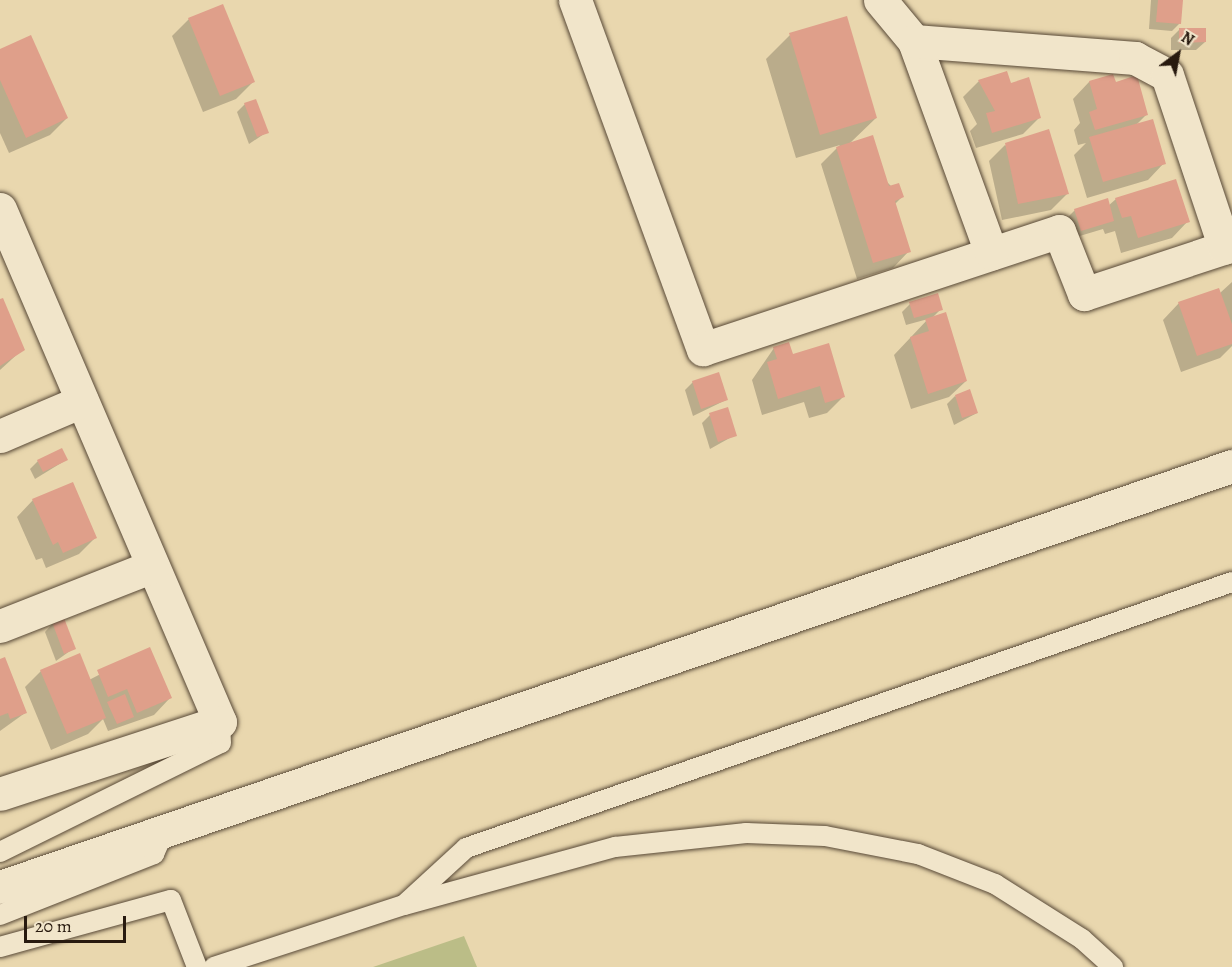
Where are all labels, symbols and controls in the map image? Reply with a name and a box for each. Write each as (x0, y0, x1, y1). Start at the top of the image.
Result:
north arrow (1148, 24, 1208, 84)
text: N (1177, 26, 1198, 51)
scale bar (27, 904, 129, 942)
text: 20 m (35, 914, 72, 938)

